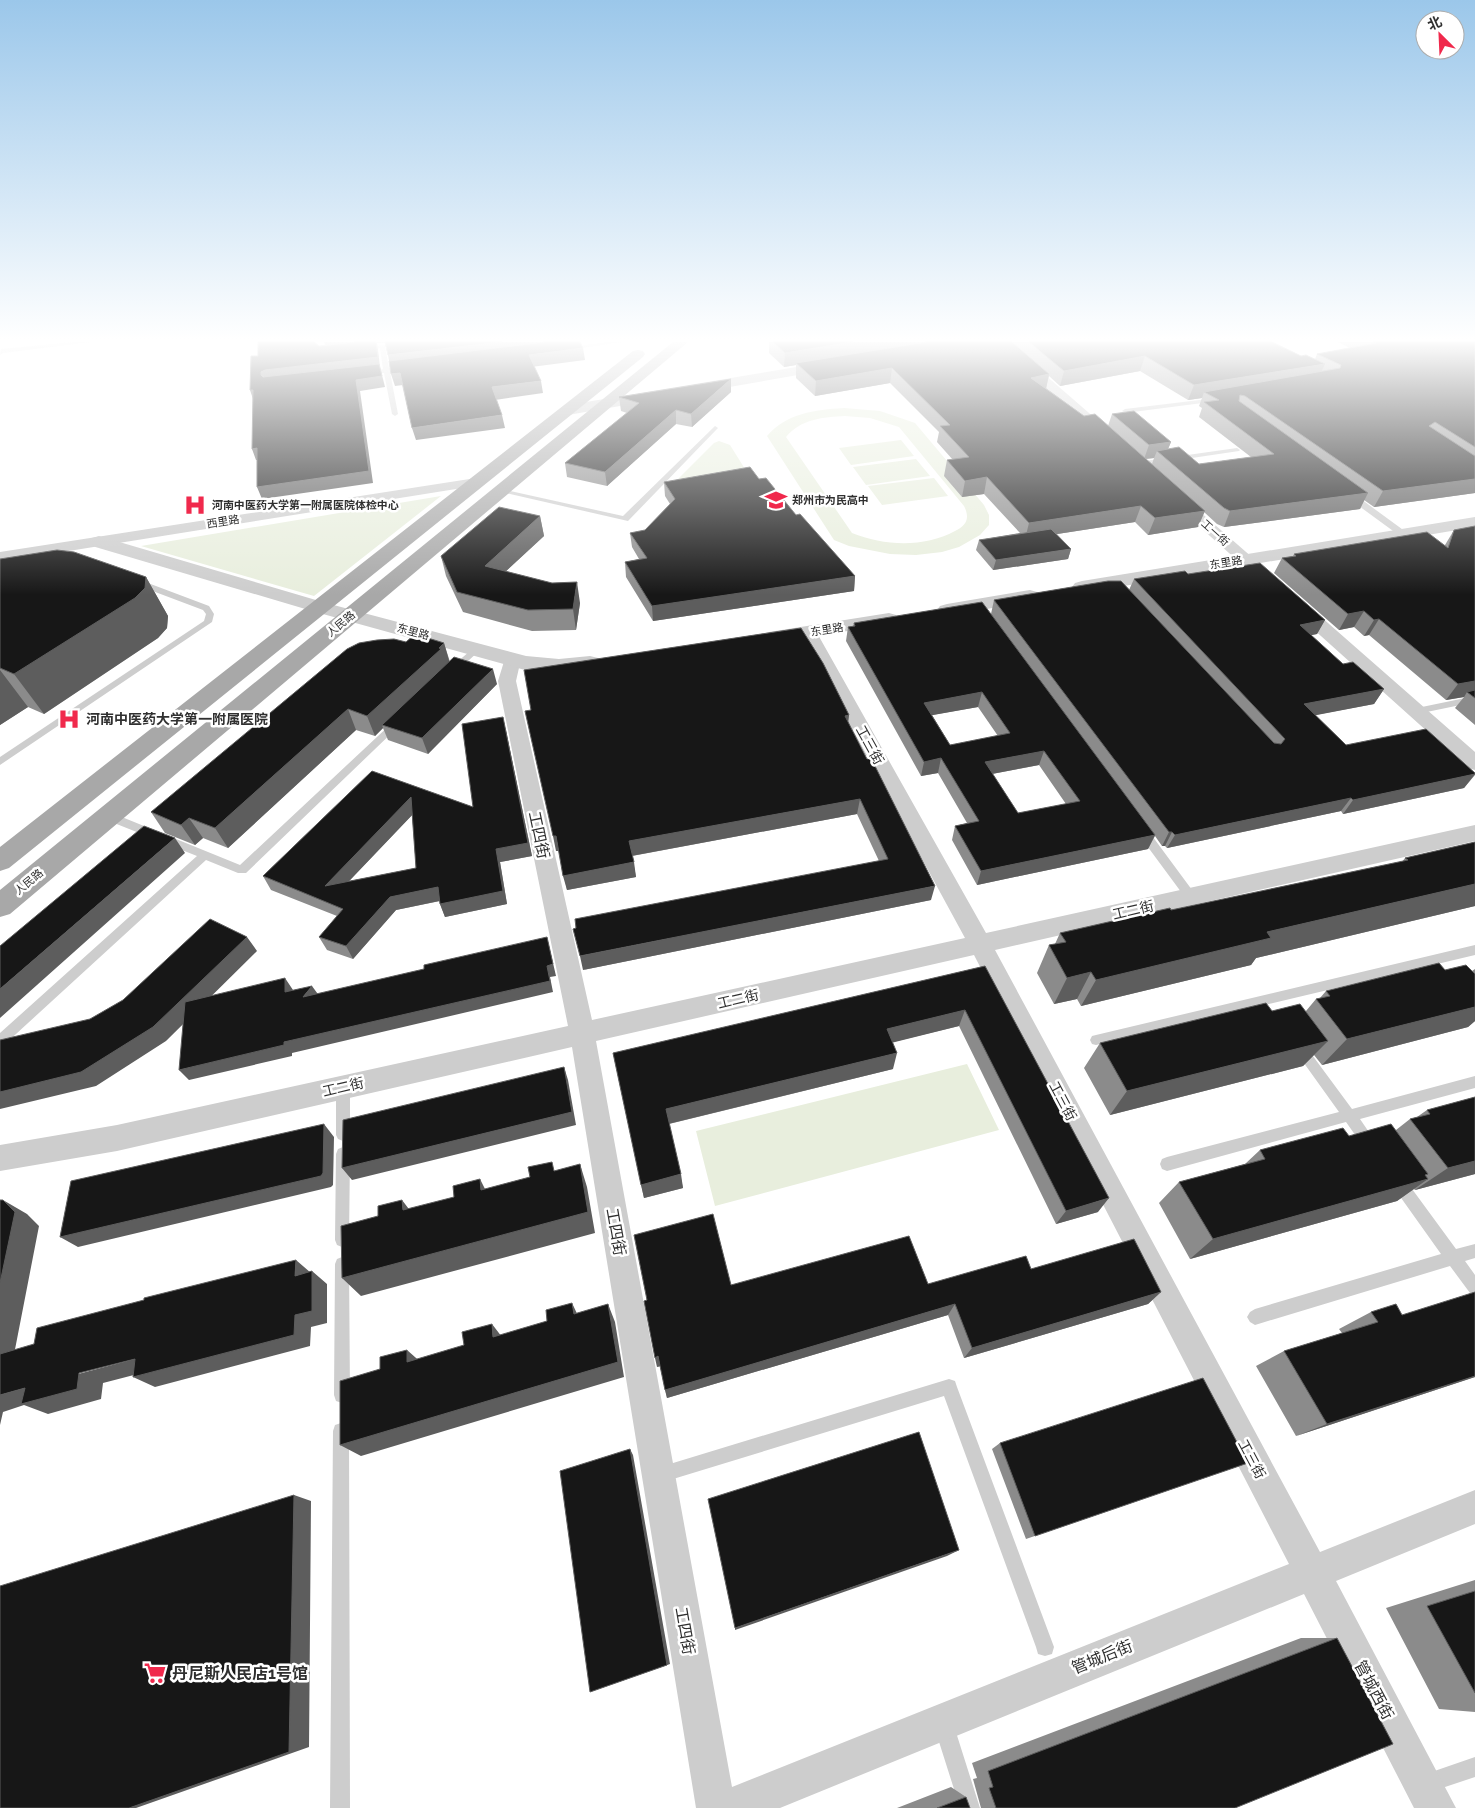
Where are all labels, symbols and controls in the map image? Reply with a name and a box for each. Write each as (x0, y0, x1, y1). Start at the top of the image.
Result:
north arrow (1415, 10, 1465, 60)
text: 北 (1425, 13, 1444, 33)
school or university icon: 郑州市为民高中 (763, 487, 789, 513)
hospital icon: 河南中医药大学第一附属医院体检中心 (182, 492, 208, 518)
place label: 郑州市为民高中 (792, 494, 869, 507)
place label: 河南中医药大学第一附属医院体检中心 (212, 499, 399, 512)
street label: 西里路 (206, 513, 240, 531)
street label: 工一街 (1198, 517, 1232, 549)
street label: 东里路 (1209, 554, 1243, 572)
street label: 人民路 (324, 608, 358, 640)
street label: 东里路 (395, 621, 431, 643)
street label: 东里路 (810, 621, 844, 639)
hospital icon: 河南中医药大学第一附属医院 (56, 706, 82, 732)
place label: 河南中医药大学第一附属医院 (86, 711, 268, 727)
street label: 工三街 (853, 723, 887, 767)
street label: 工四街 (525, 810, 553, 860)
street label: 人民路 (12, 866, 46, 898)
street label: 工二街 (1111, 897, 1155, 923)
street label: 工二街 (716, 986, 760, 1012)
street label: 工二街 (321, 1074, 365, 1100)
street label: 工三街 (1046, 1079, 1080, 1123)
street label: 工四街 (602, 1207, 630, 1257)
street label: 工三街 (1235, 1437, 1269, 1481)
street label: 工四街 (671, 1606, 699, 1656)
street label: 管城后街 (1069, 1636, 1135, 1678)
street label: 管城西街 (1351, 1657, 1397, 1723)
supermarket icon: 丹尼斯人民店1号馆 (142, 1660, 168, 1686)
place label: 丹尼斯人民店1号馆 (172, 1664, 308, 1683)

